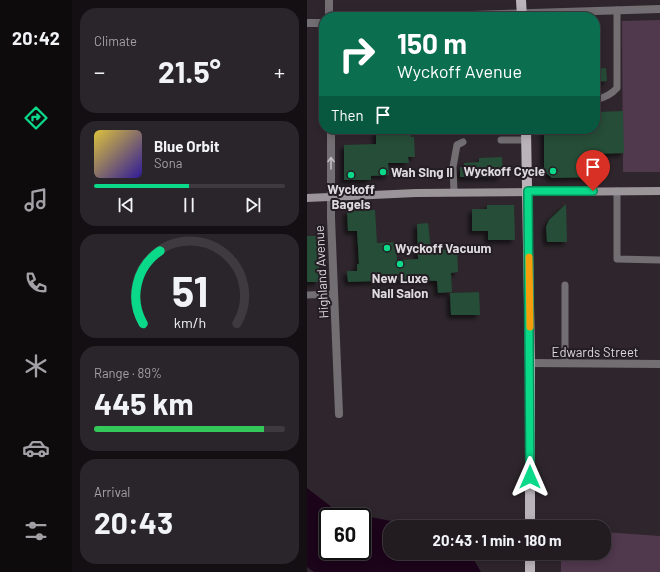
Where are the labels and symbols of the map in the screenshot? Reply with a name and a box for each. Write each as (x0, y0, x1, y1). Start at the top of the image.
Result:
pin (576, 150, 610, 191)
one-way arrow (327, 157, 335, 170)
place label: Wyckoff Cycle (463, 163, 545, 179)
place label: Wah Sing II (391, 164, 453, 180)
marker: Wyckoff Cycle (548, 166, 558, 176)
marker: Wah Sing II (378, 167, 388, 177)
marker: Wyckoff Bagels (346, 170, 356, 180)
place label: Wyckoff Bagels (327, 181, 375, 212)
street label: Highland Avenue (311, 225, 331, 319)
place label: Wyckoff Vacuum (395, 240, 492, 256)
marker: Wyckoff Vacuum (382, 243, 392, 253)
marker: New Luxe Nail Salon (395, 259, 405, 269)
place label: New Luxe Nail Salon (372, 270, 428, 301)
street label: Edwards Street (552, 344, 638, 360)
position arrow (509, 456, 551, 498)
speed limit sign: 60 (319, 508, 371, 560)

